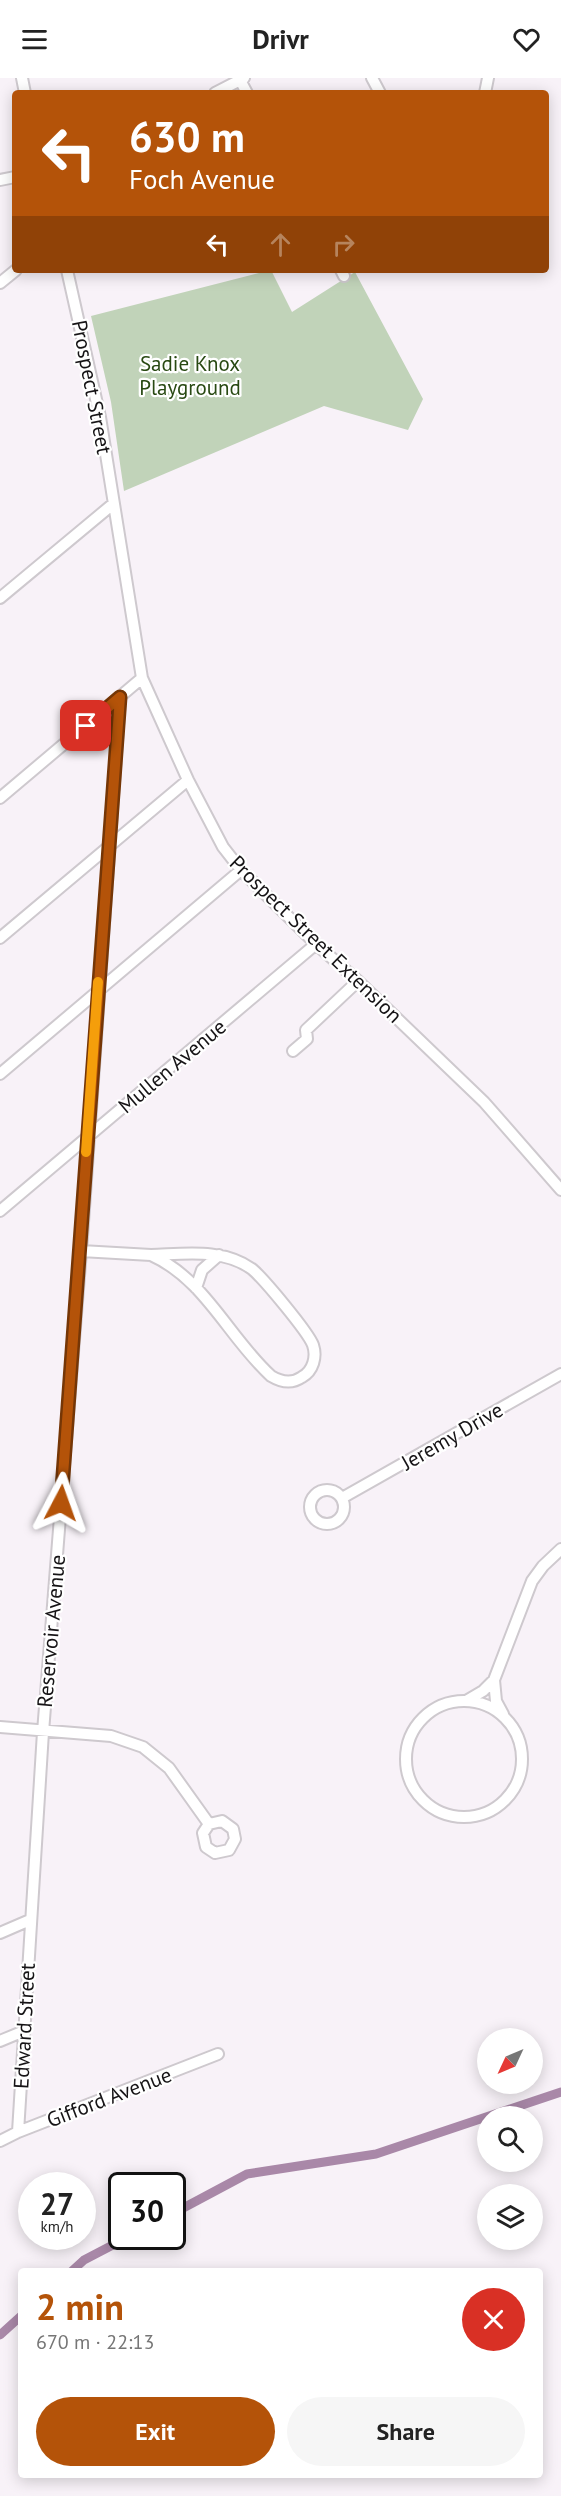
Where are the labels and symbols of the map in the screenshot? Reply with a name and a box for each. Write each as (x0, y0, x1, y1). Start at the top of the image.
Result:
street label: Prospect Street (66, 318, 118, 456)
park label: Sadie Knox Playground (139, 350, 241, 401)
pin (60, 700, 111, 751)
street label: Prospect Street Extension (224, 849, 408, 1029)
street label: Mullen Avenue (112, 1013, 232, 1119)
street label: Jeremy Drive (395, 1396, 508, 1477)
position arrow (29, 1471, 93, 1535)
street label: Reservoir Avenue (31, 1553, 71, 1709)
street label: Edward Street (7, 1962, 41, 2090)
north arrow (477, 2028, 543, 2094)
street label: Gifford Avenue (43, 2061, 175, 2133)
speed limit sign: 30 (108, 2172, 186, 2250)

